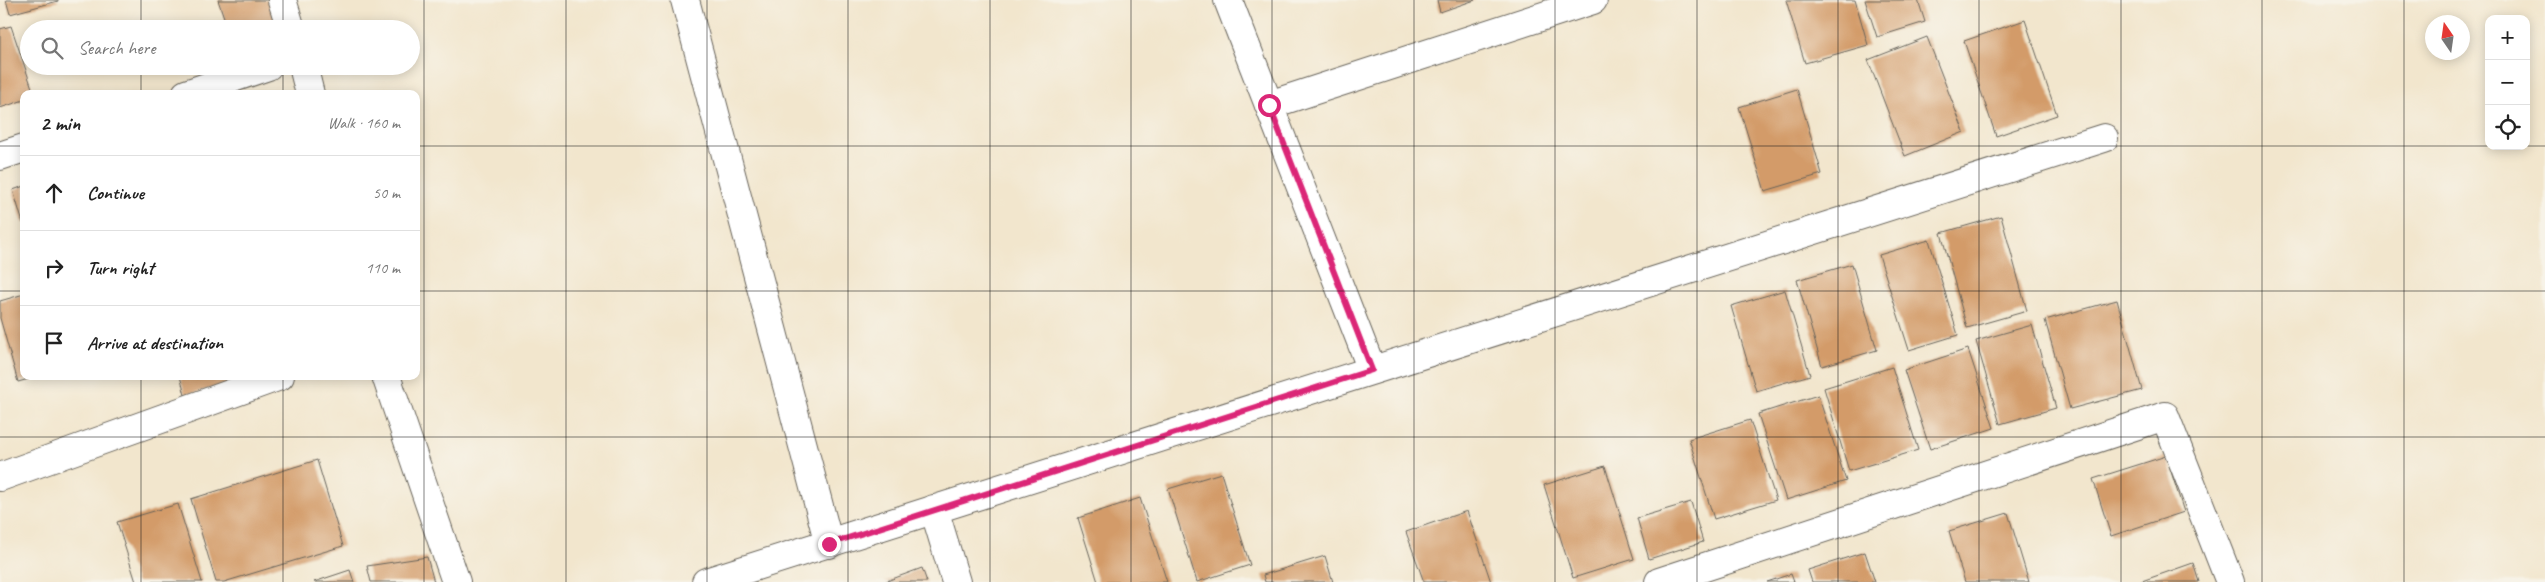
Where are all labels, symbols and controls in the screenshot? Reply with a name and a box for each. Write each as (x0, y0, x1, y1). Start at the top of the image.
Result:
north arrow (2425, 15, 2470, 60)
map controls (2485, 15, 2530, 150)
button: + (2485, 15, 2530, 60)
search box (20, 20, 420, 75)
icon: search (38, 34, 66, 62)
text: Search here (78, 36, 155, 60)
button: − (2485, 60, 2530, 105)
route start (1258, 94, 1281, 117)
button: locate (2485, 105, 2530, 150)
text: 2 min (40, 110, 80, 136)
text: Walk · 160 m (328, 113, 400, 133)
icon: ahead (40, 179, 68, 207)
text: Continue (87, 181, 144, 205)
text: 50 m (373, 183, 400, 203)
icon: right (40, 254, 68, 282)
text: Turn right (87, 256, 154, 280)
text: 110 m (366, 258, 400, 278)
icon: arrive (40, 329, 68, 357)
text: Arrive at destination (87, 331, 223, 355)
route end (818, 533, 841, 556)

